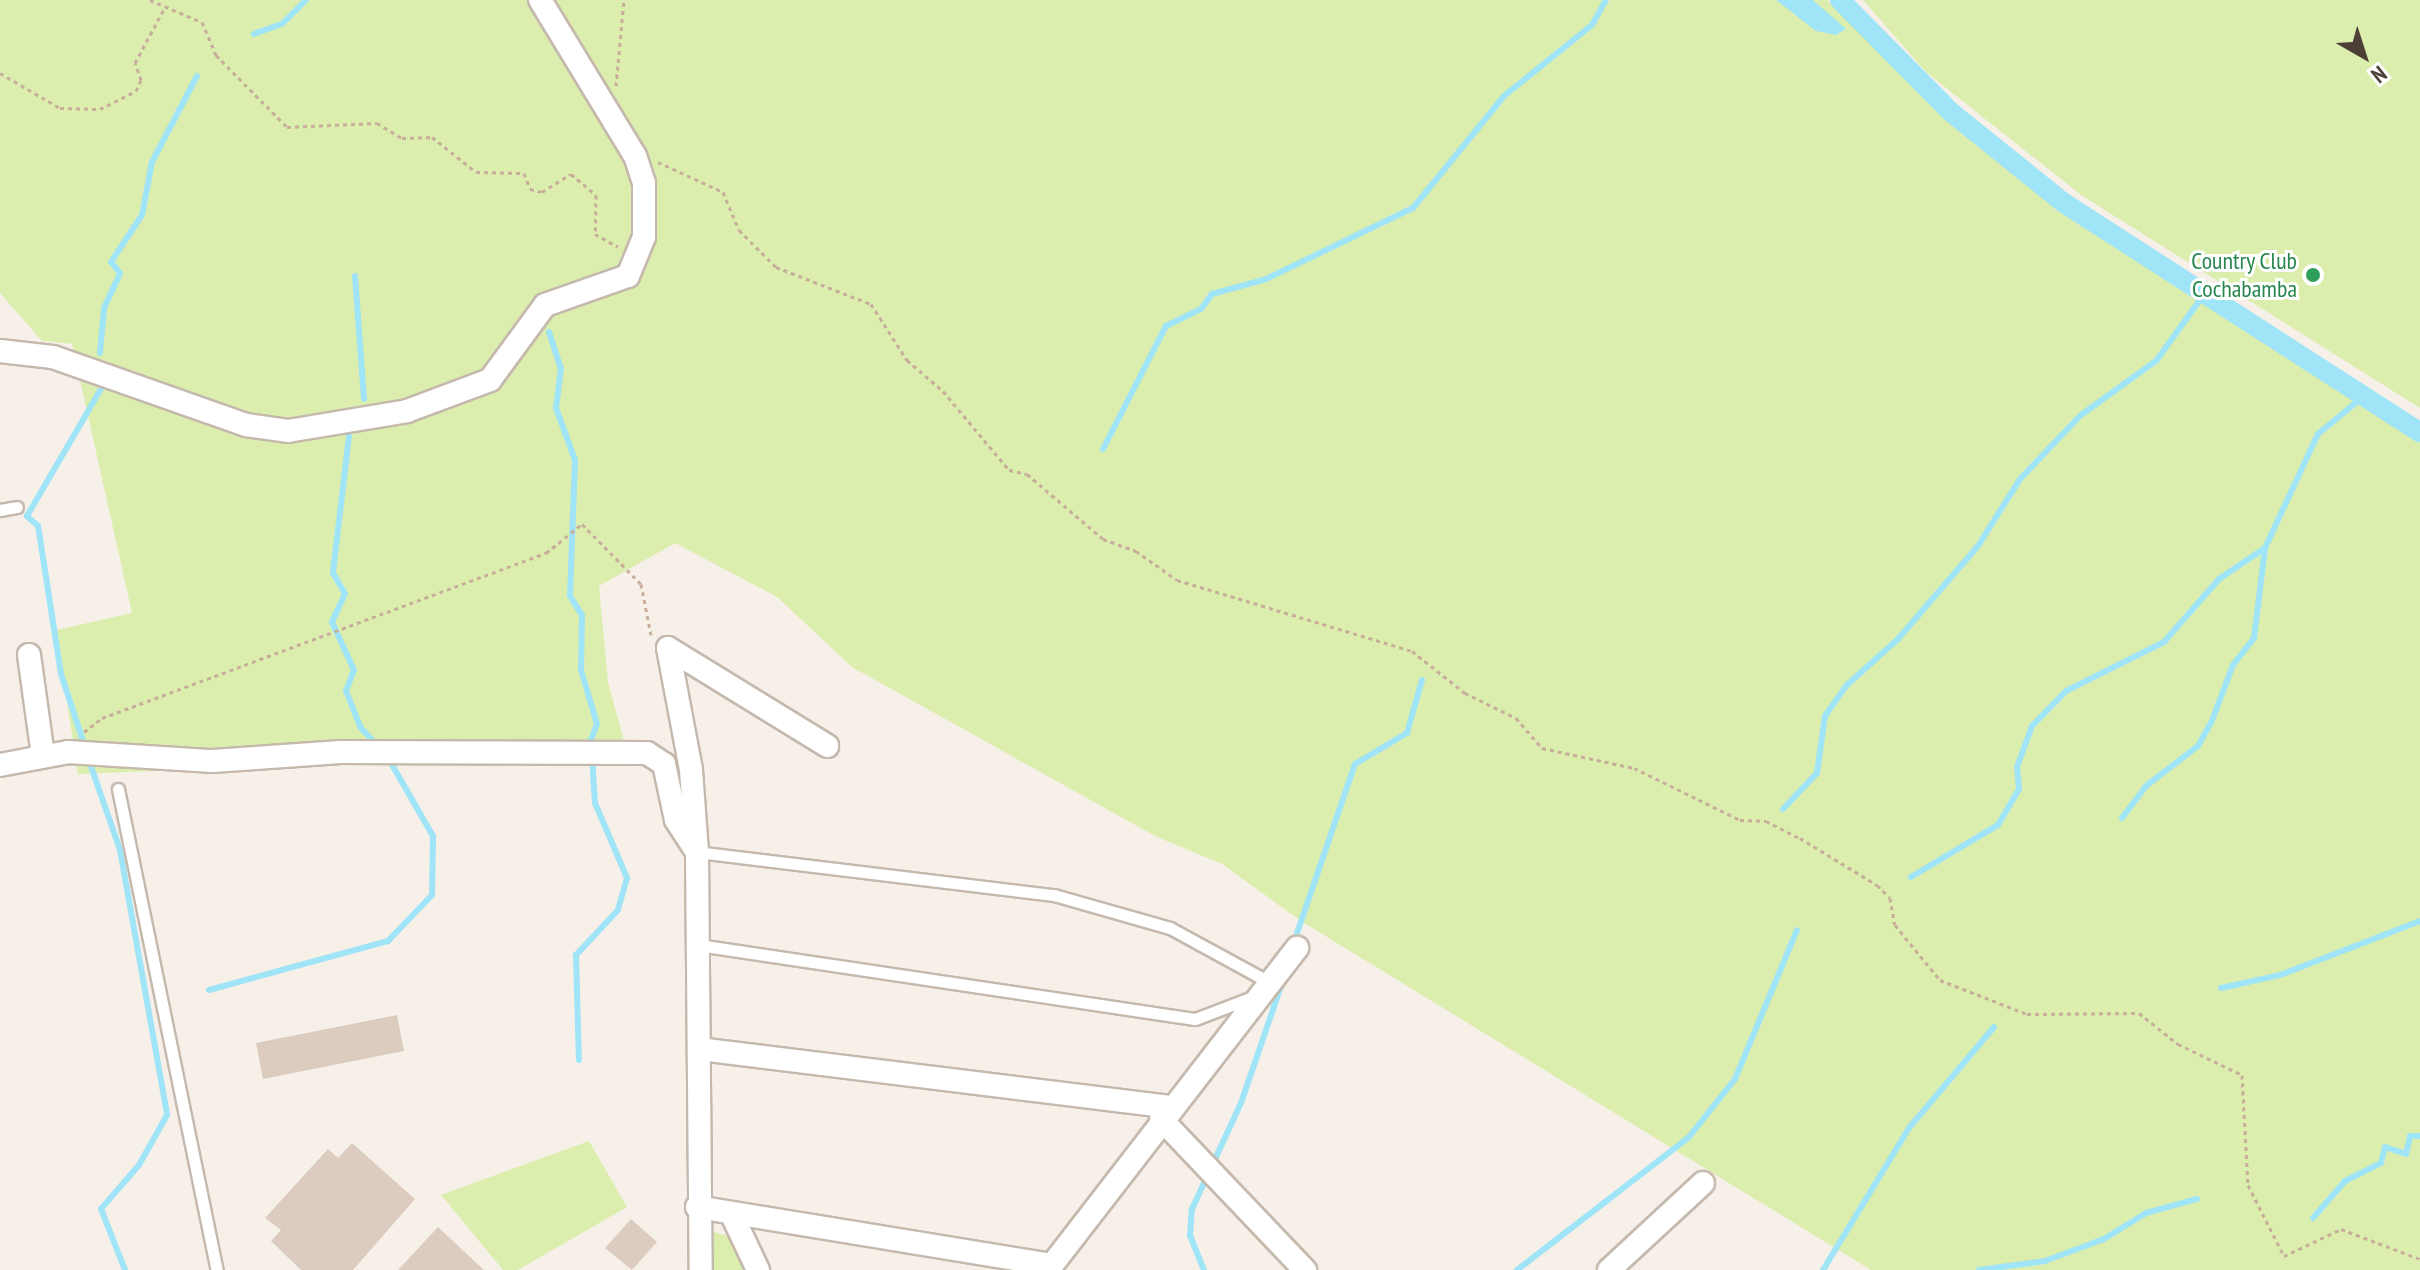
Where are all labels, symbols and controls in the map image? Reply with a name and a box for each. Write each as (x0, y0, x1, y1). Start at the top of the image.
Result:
north arrow (2324, 16, 2404, 96)
text: N (2366, 60, 2393, 89)
place label: Country Club Cochabamba (2191, 247, 2297, 303)
marker: Country Club Cochabamba (2304, 266, 2322, 284)

